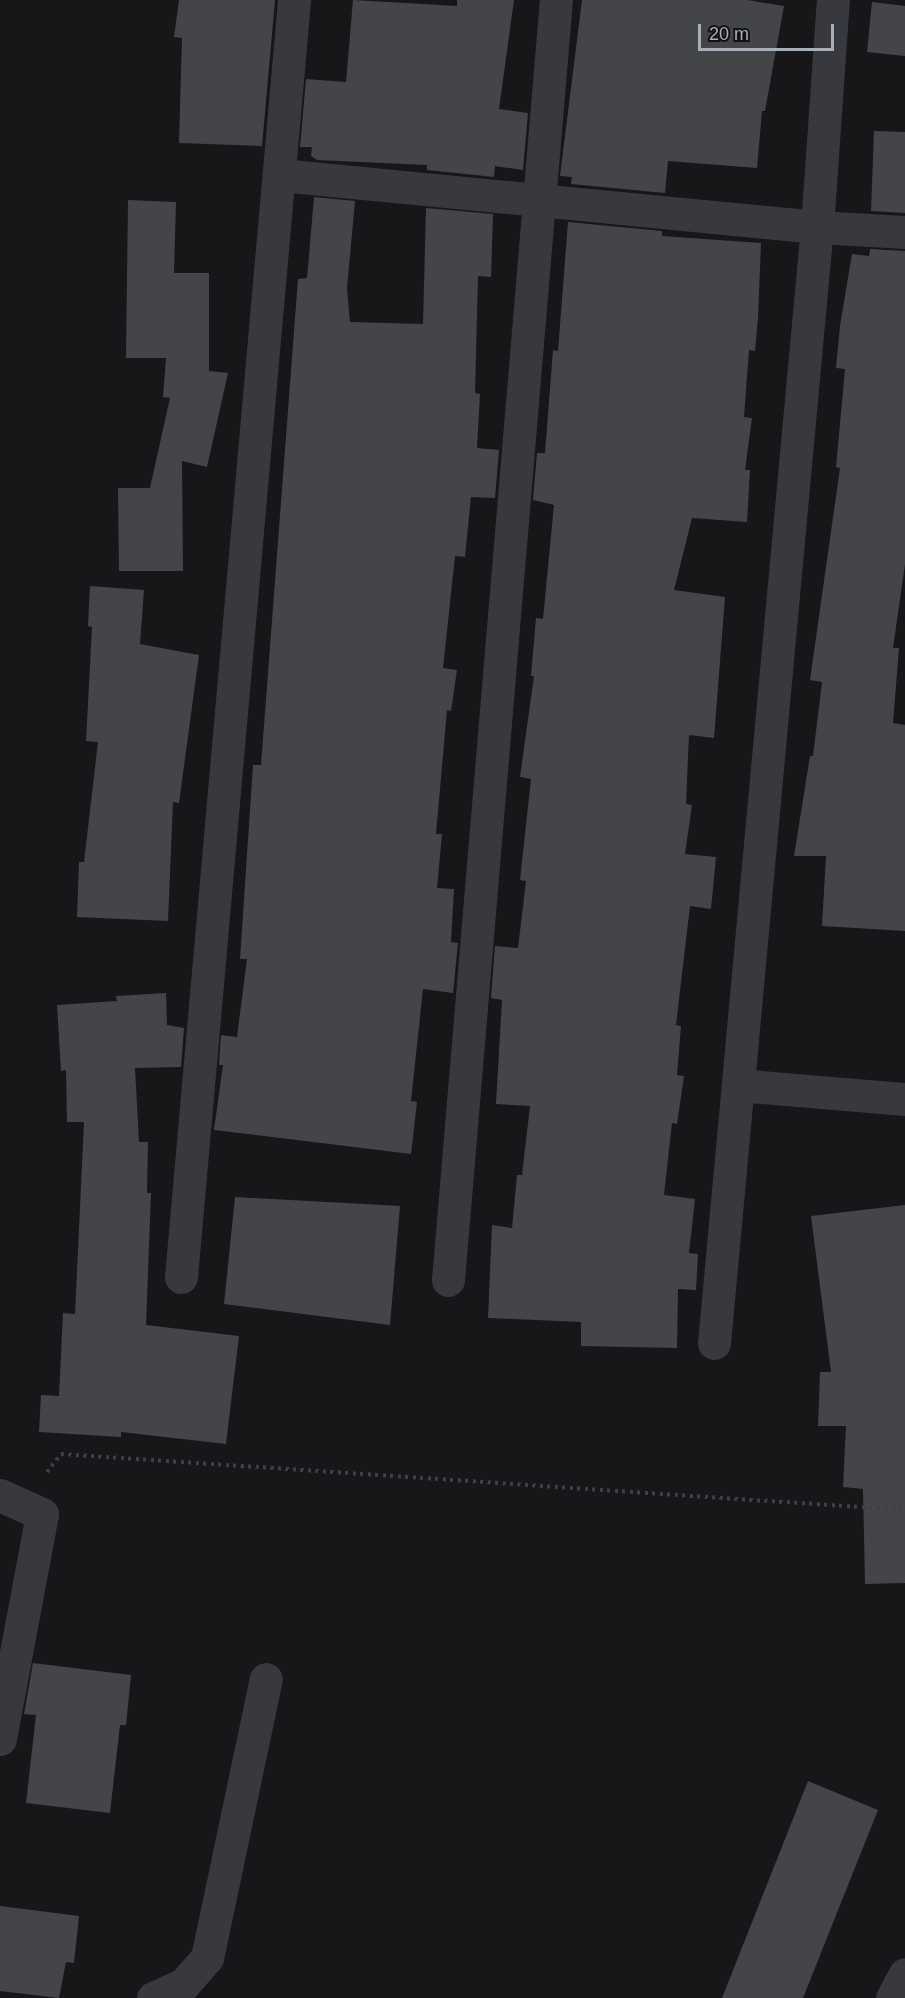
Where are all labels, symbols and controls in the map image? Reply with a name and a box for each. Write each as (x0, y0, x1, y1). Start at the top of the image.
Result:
scale bar (701, 12, 838, 50)
text: 20 m (709, 24, 749, 44)

